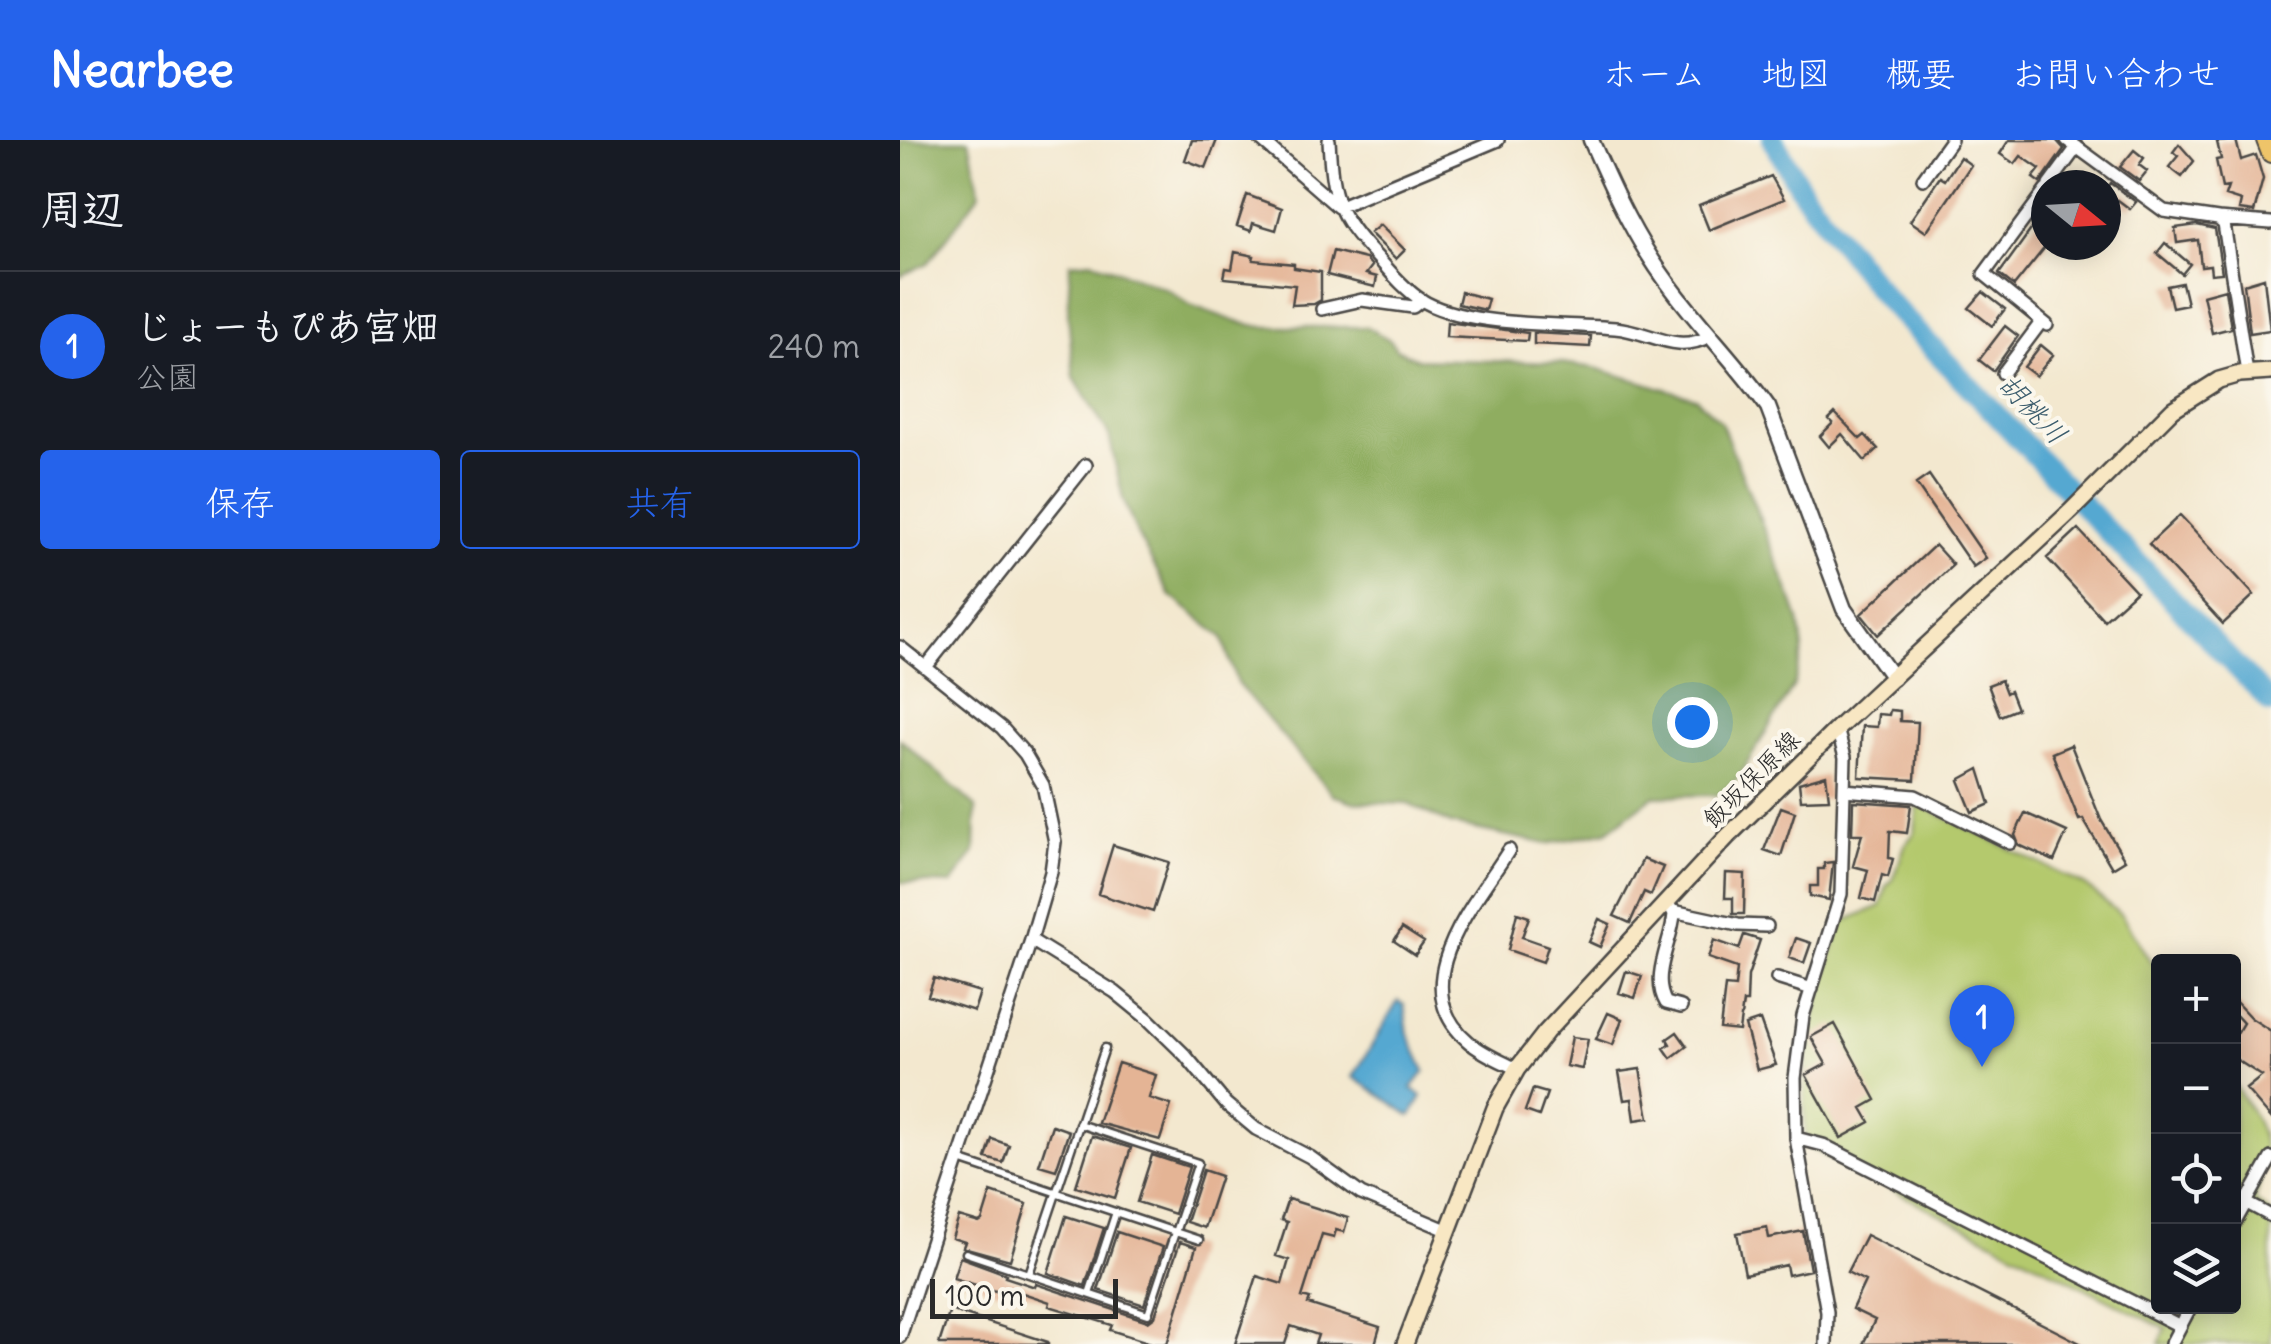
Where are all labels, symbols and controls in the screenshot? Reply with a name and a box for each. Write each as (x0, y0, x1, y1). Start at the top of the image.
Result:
text: Nearbee (50, 40, 234, 100)
text: ホーム (1602, 51, 1706, 95)
text: 地図 (1761, 51, 1831, 95)
text: 概要 (1886, 51, 1956, 95)
text: お問い合わせ (2011, 51, 2221, 95)
north arrow (2031, 170, 2121, 260)
text: 周辺 (40, 183, 124, 235)
text: じょーもぴあ宮畑 (135, 303, 439, 350)
text: 1 (66, 326, 79, 367)
text: 240 m (768, 326, 860, 367)
text: 公園 (135, 356, 199, 397)
water label: 胡桃川 (1991, 366, 2075, 452)
button: 保存 (40, 450, 440, 549)
button: 共有 (460, 450, 860, 549)
your location (1667, 697, 1718, 748)
street label: 飯坂保原線 (1695, 723, 1807, 835)
map controls (2151, 954, 2241, 1314)
button: + (2151, 954, 2241, 1044)
pin: 1 (1950, 984, 2014, 1067)
button: − (2151, 1044, 2241, 1134)
button: locate (2151, 1134, 2241, 1224)
button: layers (2151, 1224, 2241, 1314)
scale bar (930, 1274, 1118, 1318)
text: 100 m (945, 1278, 1024, 1314)

